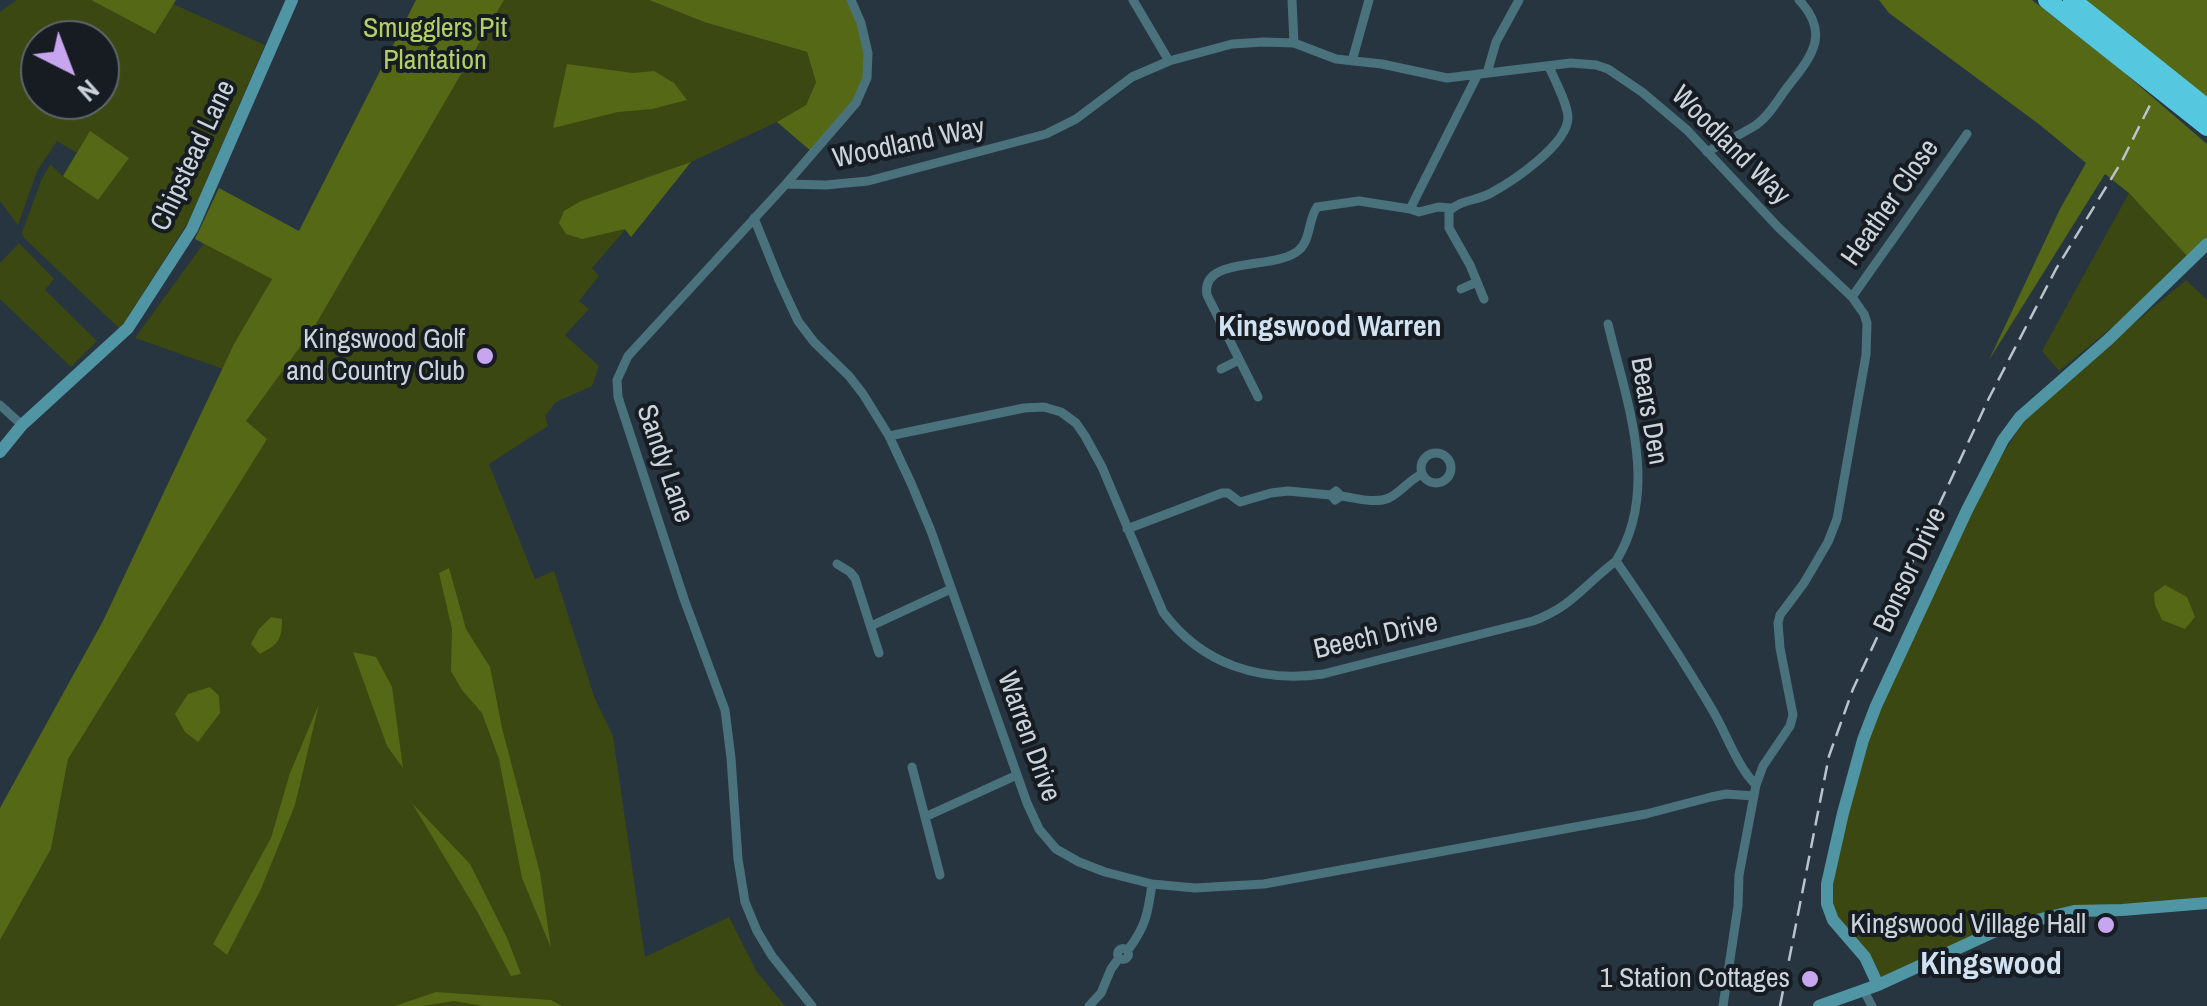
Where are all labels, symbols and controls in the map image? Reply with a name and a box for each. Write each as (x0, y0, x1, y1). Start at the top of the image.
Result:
park label: Smugglers Pit Plantation (363, 12, 507, 78)
north arrow (20, 20, 120, 120)
text: N (70, 71, 108, 110)
street label: Chipstead Lane (145, 75, 243, 237)
street label: Woodland Way (1664, 80, 1796, 212)
street label: Woodland Way (830, 112, 988, 176)
street label: Heather Close (1835, 133, 1947, 273)
district label: Kingswood Warren (1218, 310, 1442, 346)
place label: Kingswood Golf and Country Club (286, 323, 465, 389)
marker: Kingswood Golf and Country Club (474, 345, 496, 367)
street label: Bears Den (1622, 355, 1674, 467)
street label: Sandy Lane (628, 401, 700, 527)
street label: Bonsor Drive (1867, 502, 1955, 638)
street label: Beech Drive (1311, 606, 1441, 668)
street label: Warren Drive (989, 668, 1067, 806)
place label: Kingswood Village Hall (1850, 908, 2086, 942)
marker: Kingswood Village Hall (2095, 914, 2117, 936)
district label: Kingswood (1920, 946, 2062, 984)
place label: 1 Station Cottages (1600, 962, 1790, 996)
marker: 1 Station Cottages (1799, 968, 1821, 990)

